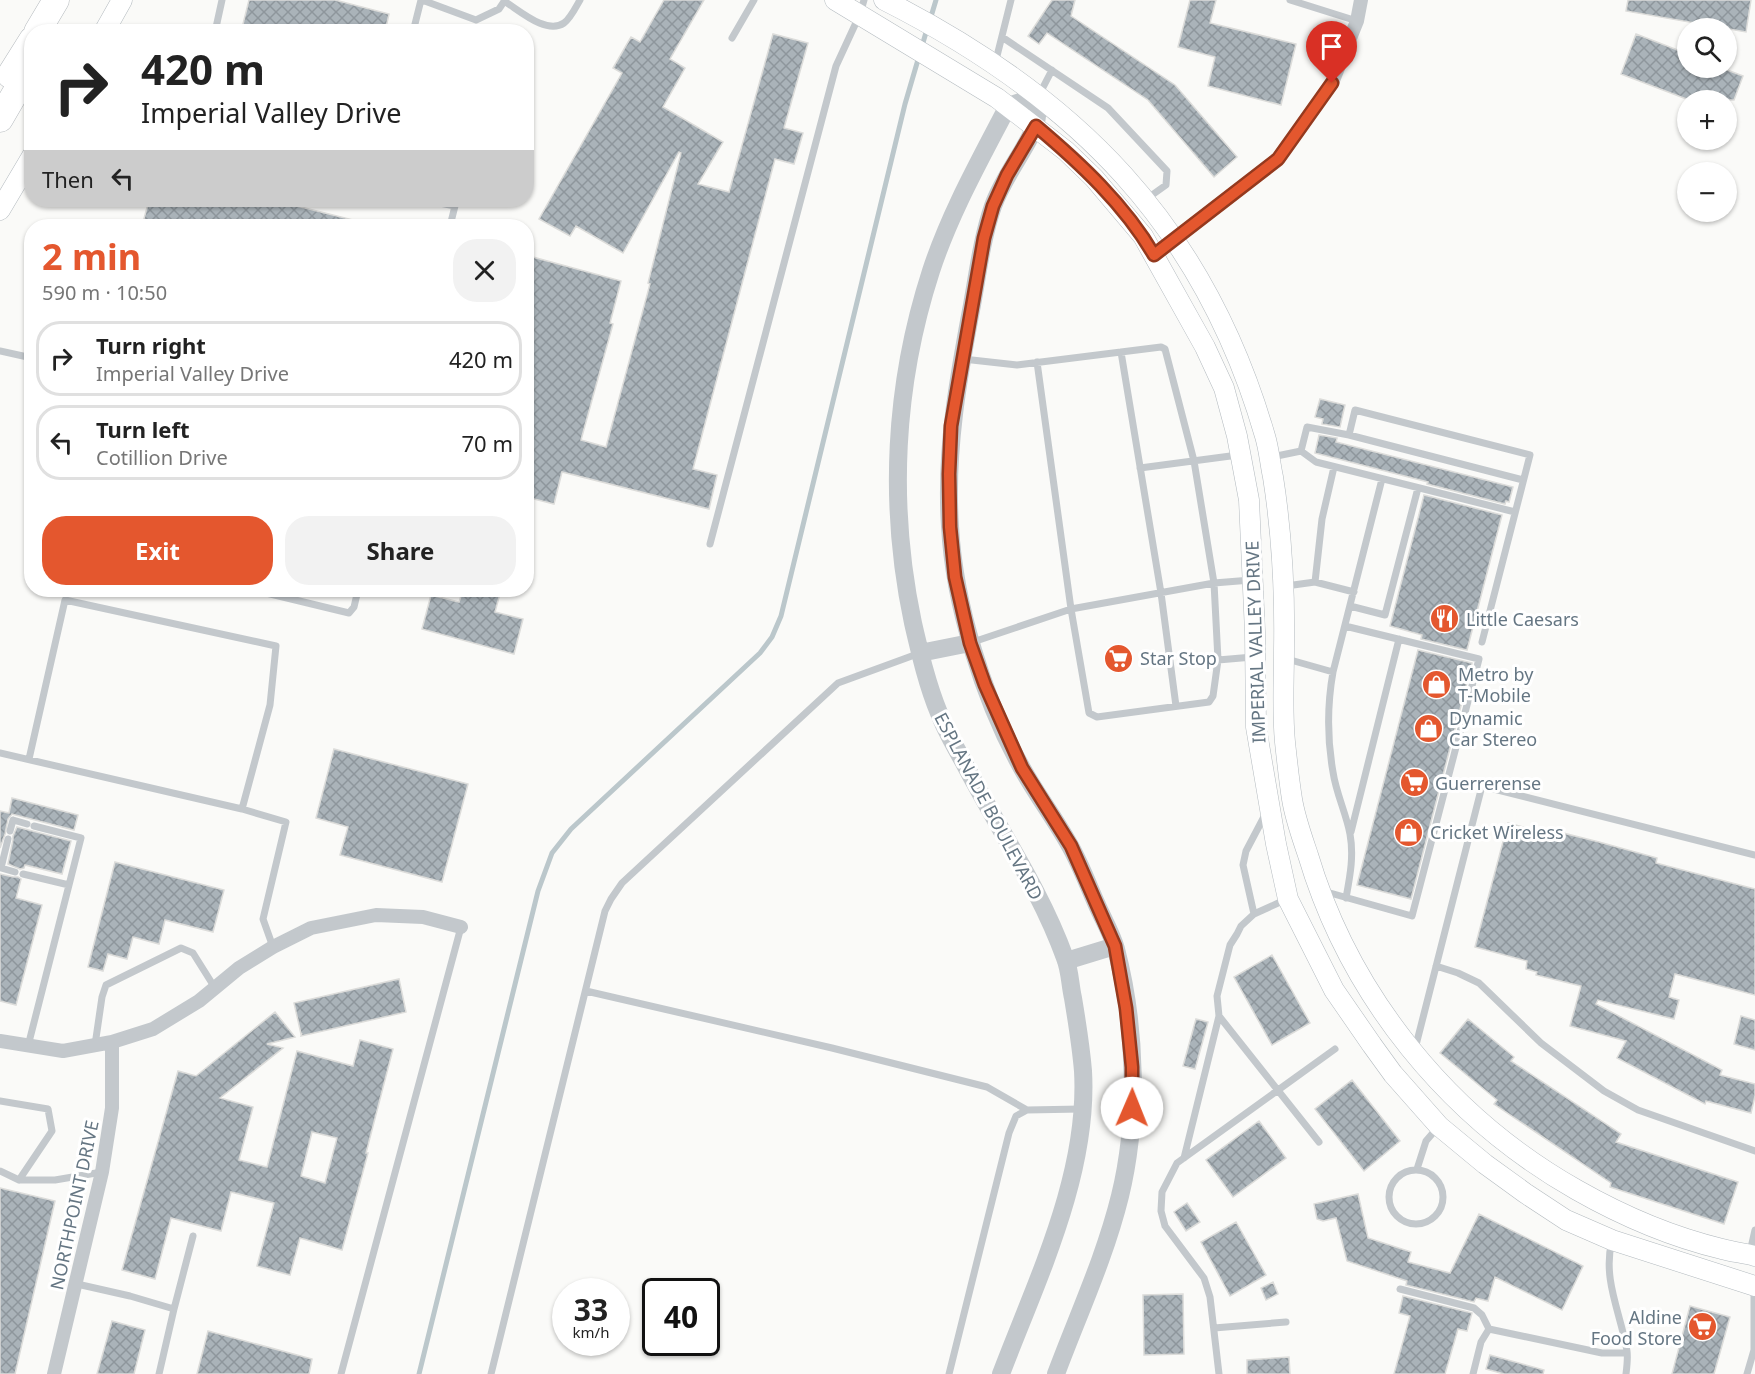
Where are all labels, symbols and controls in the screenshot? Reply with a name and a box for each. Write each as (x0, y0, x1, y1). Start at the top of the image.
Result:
map controls (1677, 18, 1737, 222)
button: search (1677, 18, 1737, 78)
pin (1306, 21, 1357, 83)
icon: arrive (1315, 30, 1348, 63)
text: 420 m (141, 40, 265, 97)
icon: right (42, 48, 120, 126)
button: + (1677, 90, 1737, 150)
text: Imperial Valley Drive (141, 94, 401, 131)
icon: left (106, 162, 139, 195)
button: − (1677, 162, 1737, 222)
text: Then (42, 164, 94, 194)
text: 2 min (42, 232, 141, 281)
button: close (453, 239, 516, 302)
text: 590 m · 10:50 (42, 279, 167, 306)
text: Turn right (96, 330, 206, 360)
icon: right (45, 342, 78, 375)
text: 420 m (449, 344, 513, 374)
text: Imperial Valley Drive (96, 360, 289, 387)
text: Turn left (96, 414, 190, 444)
icon: left (45, 426, 78, 459)
text: 70 m (462, 428, 513, 458)
text: Cotillion Drive (96, 444, 228, 471)
button: Exit (42, 516, 273, 585)
button: Share (285, 516, 516, 585)
street label: IMPERIAL VALLEY DRIVE (1239, 540, 1271, 744)
restaurant icon: Little Caesars (1429, 603, 1461, 635)
place label: Little Caesars (1466, 607, 1579, 631)
supermarket icon: Star Stop (1103, 642, 1135, 674)
place label: Star Stop (1140, 646, 1217, 670)
place label: Metro by T-Mobile (1458, 662, 1534, 707)
shop icon: Metro by T-Mobile (1421, 668, 1453, 700)
place label: Dynamic Car Stereo (1449, 706, 1537, 751)
street label: ESPLANADE BOULEVARD (929, 708, 1049, 904)
shop icon: Dynamic Car Stereo (1412, 712, 1444, 744)
supermarket icon: Guerrerense (1398, 767, 1430, 799)
place label: Guerrerense (1435, 771, 1541, 795)
shop icon: Cricket Wireless (1393, 816, 1425, 848)
place label: Cricket Wireless (1430, 820, 1564, 844)
position arrow (1100, 1076, 1164, 1140)
street label: NORTHPOINT DRIVE (44, 1118, 104, 1292)
speed limit sign: 40 (642, 1278, 720, 1356)
text: 33 (574, 1289, 608, 1330)
place label: Aldine Food Store (1591, 1305, 1682, 1350)
supermarket icon: Aldine Food Store (1687, 1311, 1719, 1343)
text: km/h (573, 1322, 609, 1342)

